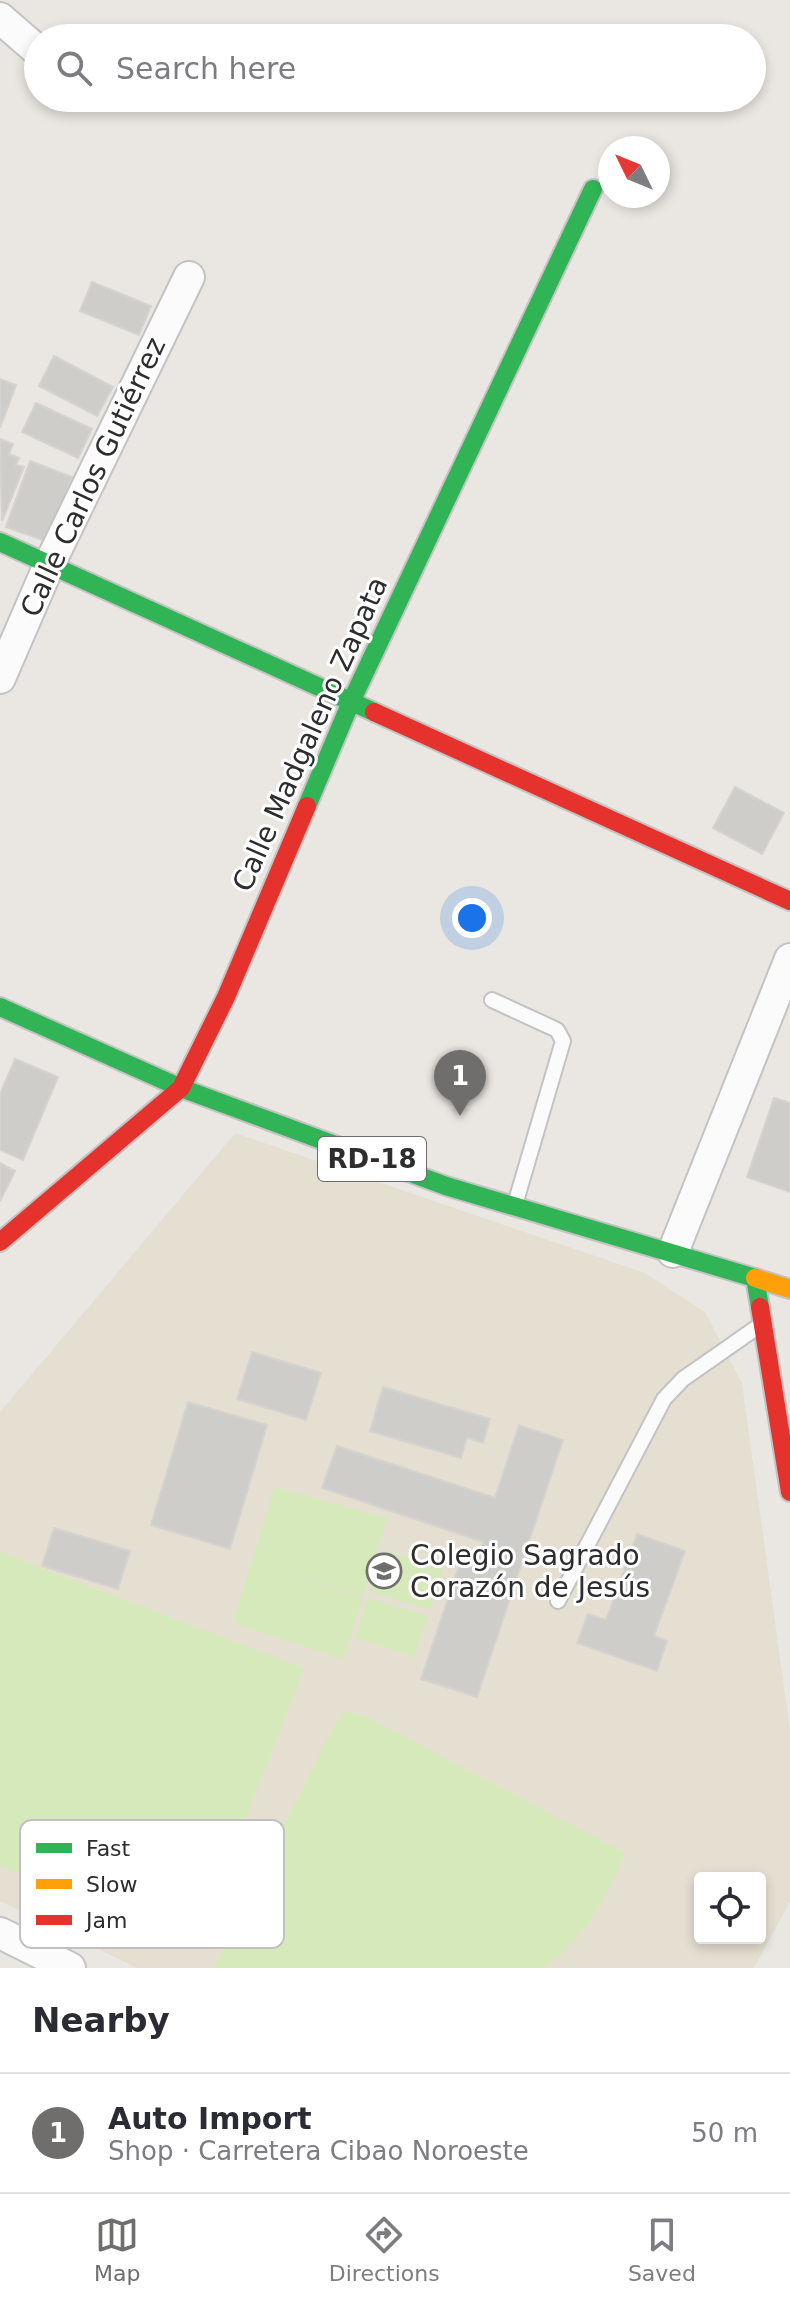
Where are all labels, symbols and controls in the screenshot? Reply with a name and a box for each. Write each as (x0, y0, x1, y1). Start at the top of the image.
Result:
search box (24, 24, 766, 112)
icon: search (52, 46, 96, 90)
text: Search here (116, 51, 296, 86)
north arrow (598, 136, 670, 208)
street label: Calle Carlos Gutiérrez (14, 332, 172, 622)
street label: Calle Madgaleno Zapata (226, 572, 394, 896)
your location (452, 898, 492, 938)
pin: 1 (434, 1050, 486, 1116)
road number: RD-18 (318, 1137, 426, 1181)
place label: Colegio Sagrado Corazón de Jesús (410, 1539, 650, 1604)
school or university icon: Colegio Sagrado Corazón de Jesús (365, 1552, 403, 1590)
legend (20, 1820, 284, 1948)
text: Fast (86, 1836, 131, 1861)
text: Slow (86, 1872, 138, 1897)
map controls (694, 1872, 766, 1944)
button: locate (694, 1872, 766, 1944)
text: Jam (84, 1908, 127, 1933)
text: Nearby (32, 2000, 170, 2040)
text: Auto Import (108, 2101, 312, 2136)
text: 1 (49, 2118, 67, 2148)
text: 50 m (691, 2118, 758, 2148)
text: Shop · Carretera Cibao Noroeste (108, 2136, 529, 2166)
tab: Map (94, 2213, 141, 2286)
tab: Directions (329, 2213, 440, 2286)
tab: Saved (628, 2213, 696, 2286)

